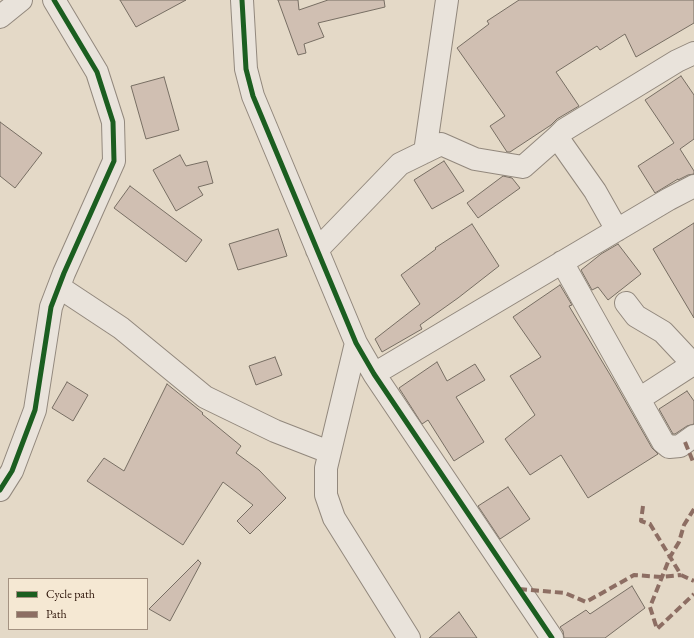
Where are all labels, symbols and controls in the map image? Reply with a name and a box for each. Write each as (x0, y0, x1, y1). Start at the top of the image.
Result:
legend (8, 578, 148, 630)
text: Cycle path (46, 586, 95, 602)
text: Path (46, 606, 67, 622)

